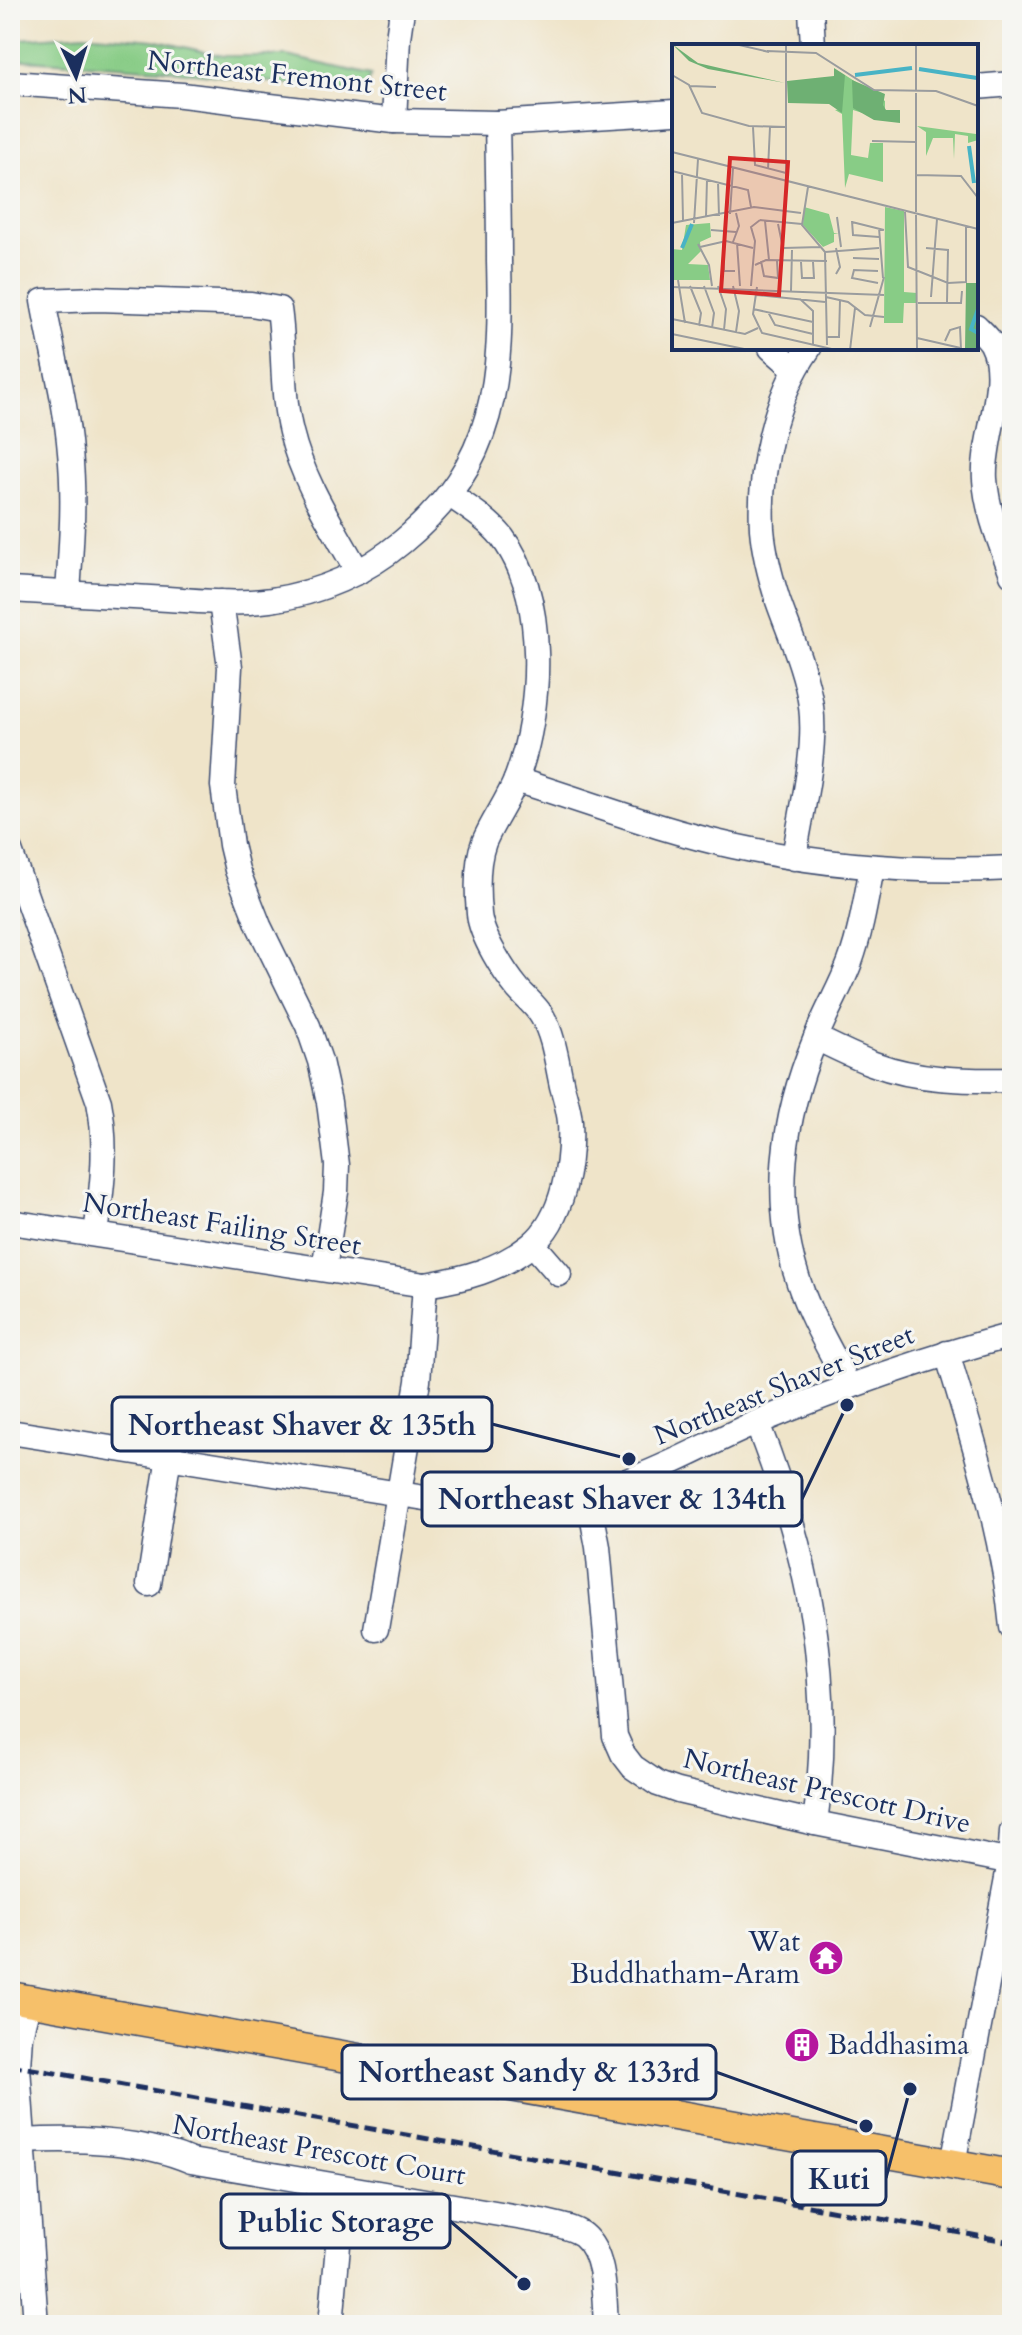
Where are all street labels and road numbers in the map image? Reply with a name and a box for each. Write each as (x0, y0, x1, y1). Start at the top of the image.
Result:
street label: Northeast Fremont Street (145, 41, 449, 111)
street label: Northeast Failing Street (80, 1183, 364, 1265)
street label: Northeast Shaver Street (648, 1315, 920, 1455)
street label: Northeast Prescott Drive (680, 1739, 974, 1843)
street label: Northeast Prescott Court (169, 2106, 469, 2195)

